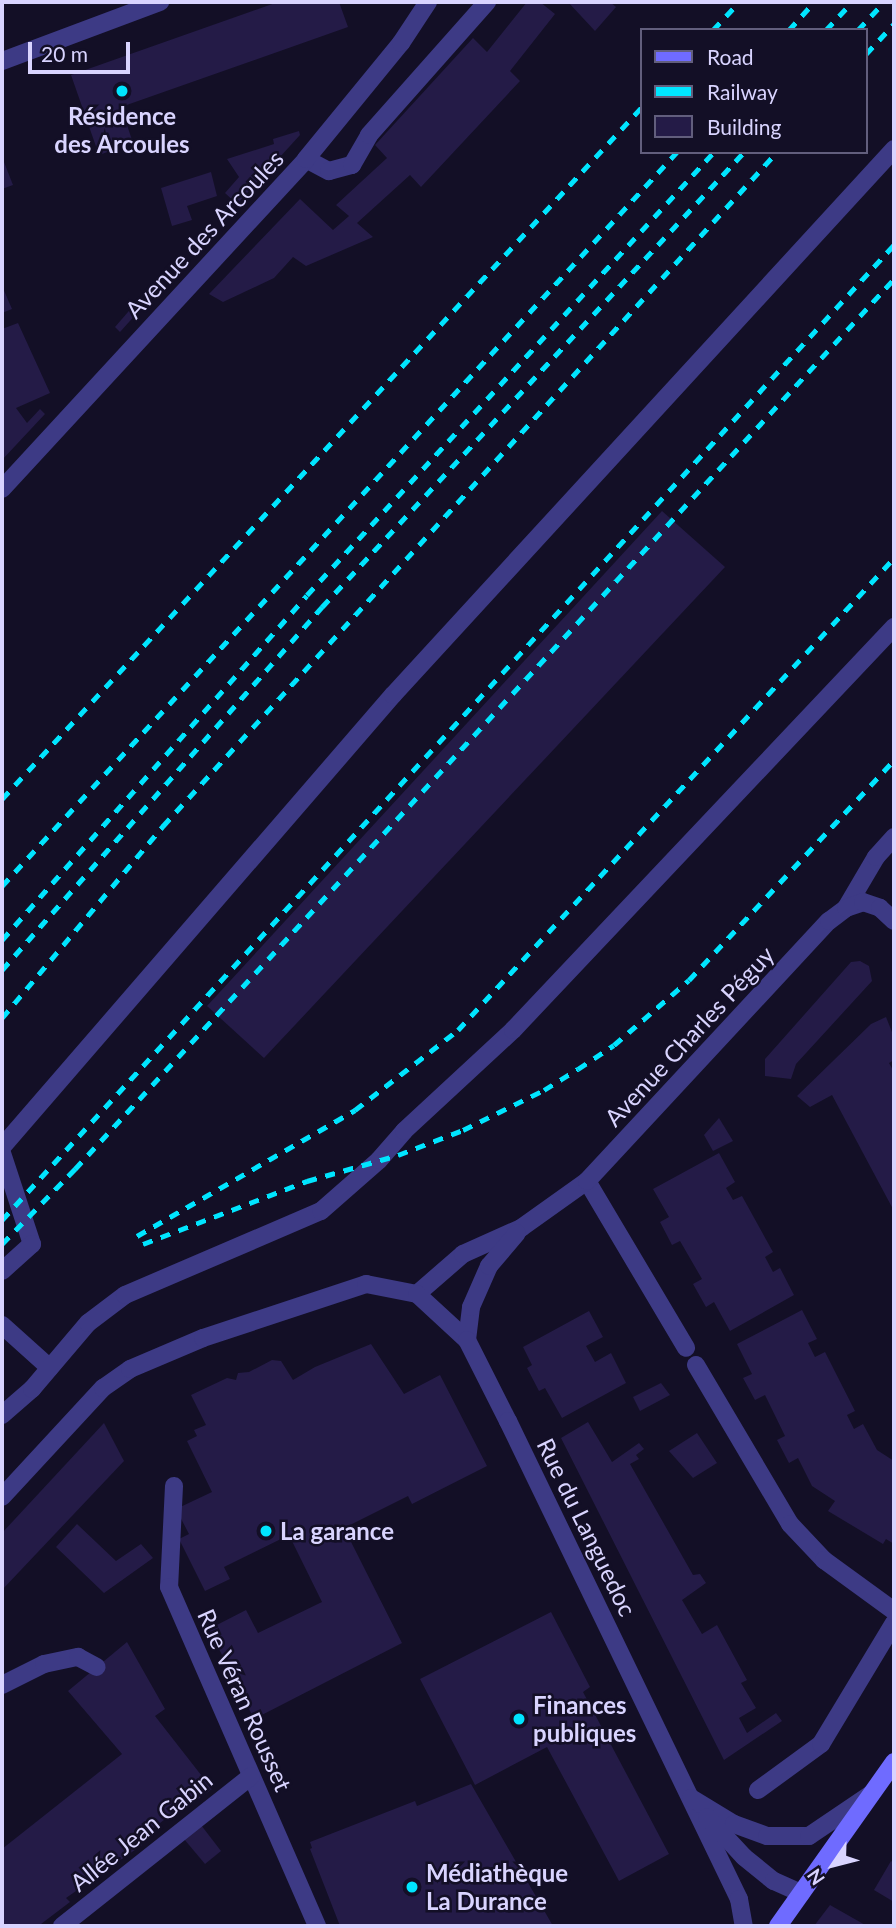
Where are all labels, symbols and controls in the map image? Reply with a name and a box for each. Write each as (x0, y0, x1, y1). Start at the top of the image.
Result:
scale bar (32, 28, 133, 72)
legend (640, 28, 868, 154)
text: 20 m (41, 41, 88, 66)
text: Road (707, 44, 754, 69)
text: Railway (707, 79, 778, 104)
marker: Résidence des Arcoules (114, 83, 130, 99)
place label: Résidence des Arcoules (54, 102, 190, 158)
text: Building (707, 114, 782, 139)
street label: Avenue des Arcoules (119, 144, 289, 324)
street label: Avenue Charles Péguy (598, 940, 780, 1132)
street label: Rue du Languedoc (531, 1433, 643, 1621)
place label: La garance (280, 1517, 394, 1545)
marker: La garance (258, 1523, 274, 1539)
street label: Rue Véran Rousset (192, 1604, 298, 1796)
place label: Finances publiques (533, 1691, 636, 1747)
marker: Finances publiques (511, 1711, 527, 1727)
street label: Allée Jean Gabin (64, 1765, 218, 1897)
north arrow (798, 1830, 868, 1900)
place label: Médiathèque La Durance (426, 1859, 568, 1915)
text: N (802, 1865, 829, 1890)
marker: Médiathèque La Durance (404, 1879, 420, 1895)

